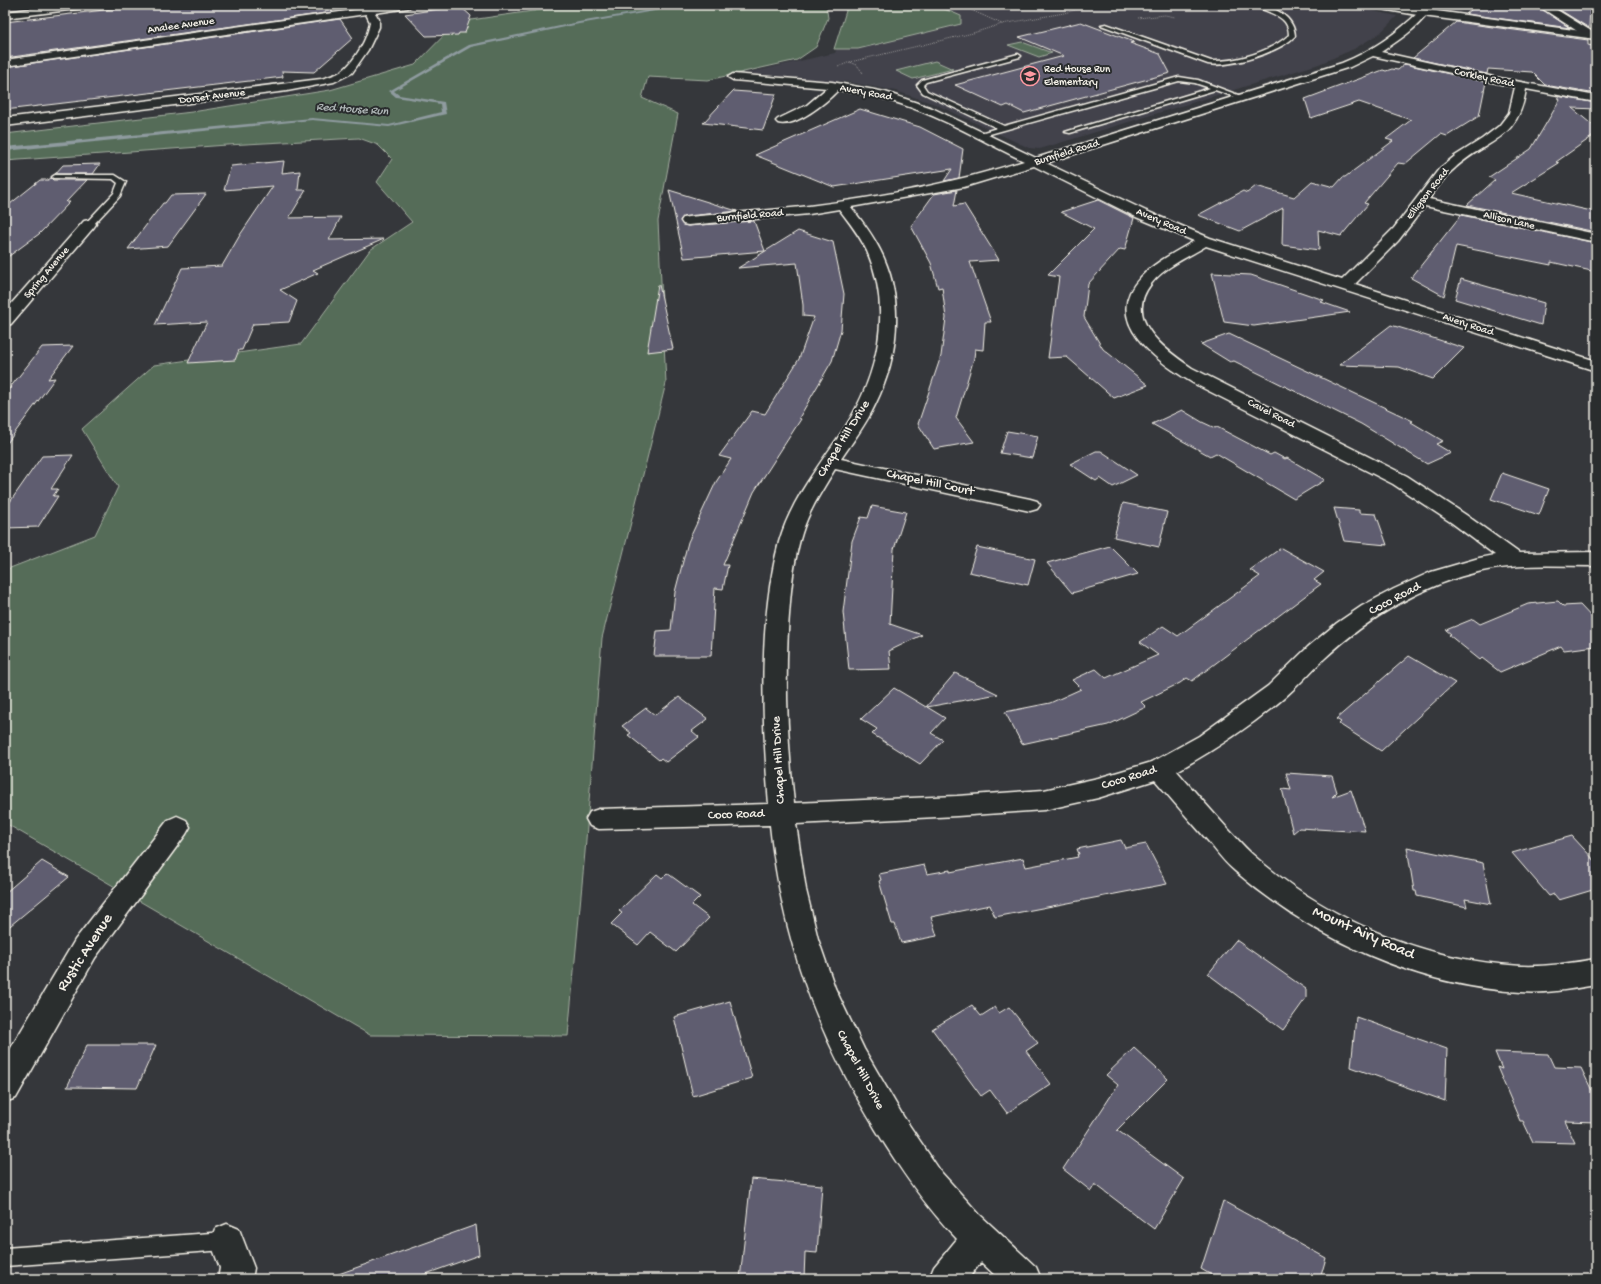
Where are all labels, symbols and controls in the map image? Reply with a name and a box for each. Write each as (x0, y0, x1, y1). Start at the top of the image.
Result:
street label: Analee Avenue (147, 15, 215, 37)
place label: Red House Run Elementary (1044, 64, 1111, 89)
school or university icon: Red House Run Elementary (1019, 65, 1041, 87)
street label: Corkley Road (1453, 66, 1516, 90)
street label: Avery Road (839, 82, 895, 104)
street label: Dorset Avenue (177, 87, 246, 107)
water label: Red House Run (316, 101, 389, 120)
street label: Burnfield Road (1032, 136, 1102, 169)
street label: Elligson Road (1404, 165, 1453, 222)
street label: Burnfield Road (715, 206, 785, 225)
street label: Avery Road (1134, 206, 1189, 238)
street label: Allison Lane (1482, 209, 1536, 233)
street label: Spring Avenue (22, 244, 72, 301)
street label: Avery Road (1441, 311, 1497, 339)
street label: Cavel Road (1245, 397, 1298, 432)
street label: Chapel Hill Drive (814, 398, 874, 480)
street label: Chapel Hill Court (885, 466, 977, 500)
street label: Coco Road (1367, 578, 1425, 619)
street label: Chapel Hill Drive (769, 716, 789, 804)
street label: Coco Road (1100, 762, 1159, 793)
street label: Coco Road (708, 806, 766, 823)
street label: Mount Airy Road (1309, 903, 1419, 966)
street label: Rustic Avenue (54, 910, 119, 996)
street label: Chapel Hill Drive (833, 1028, 887, 1112)

